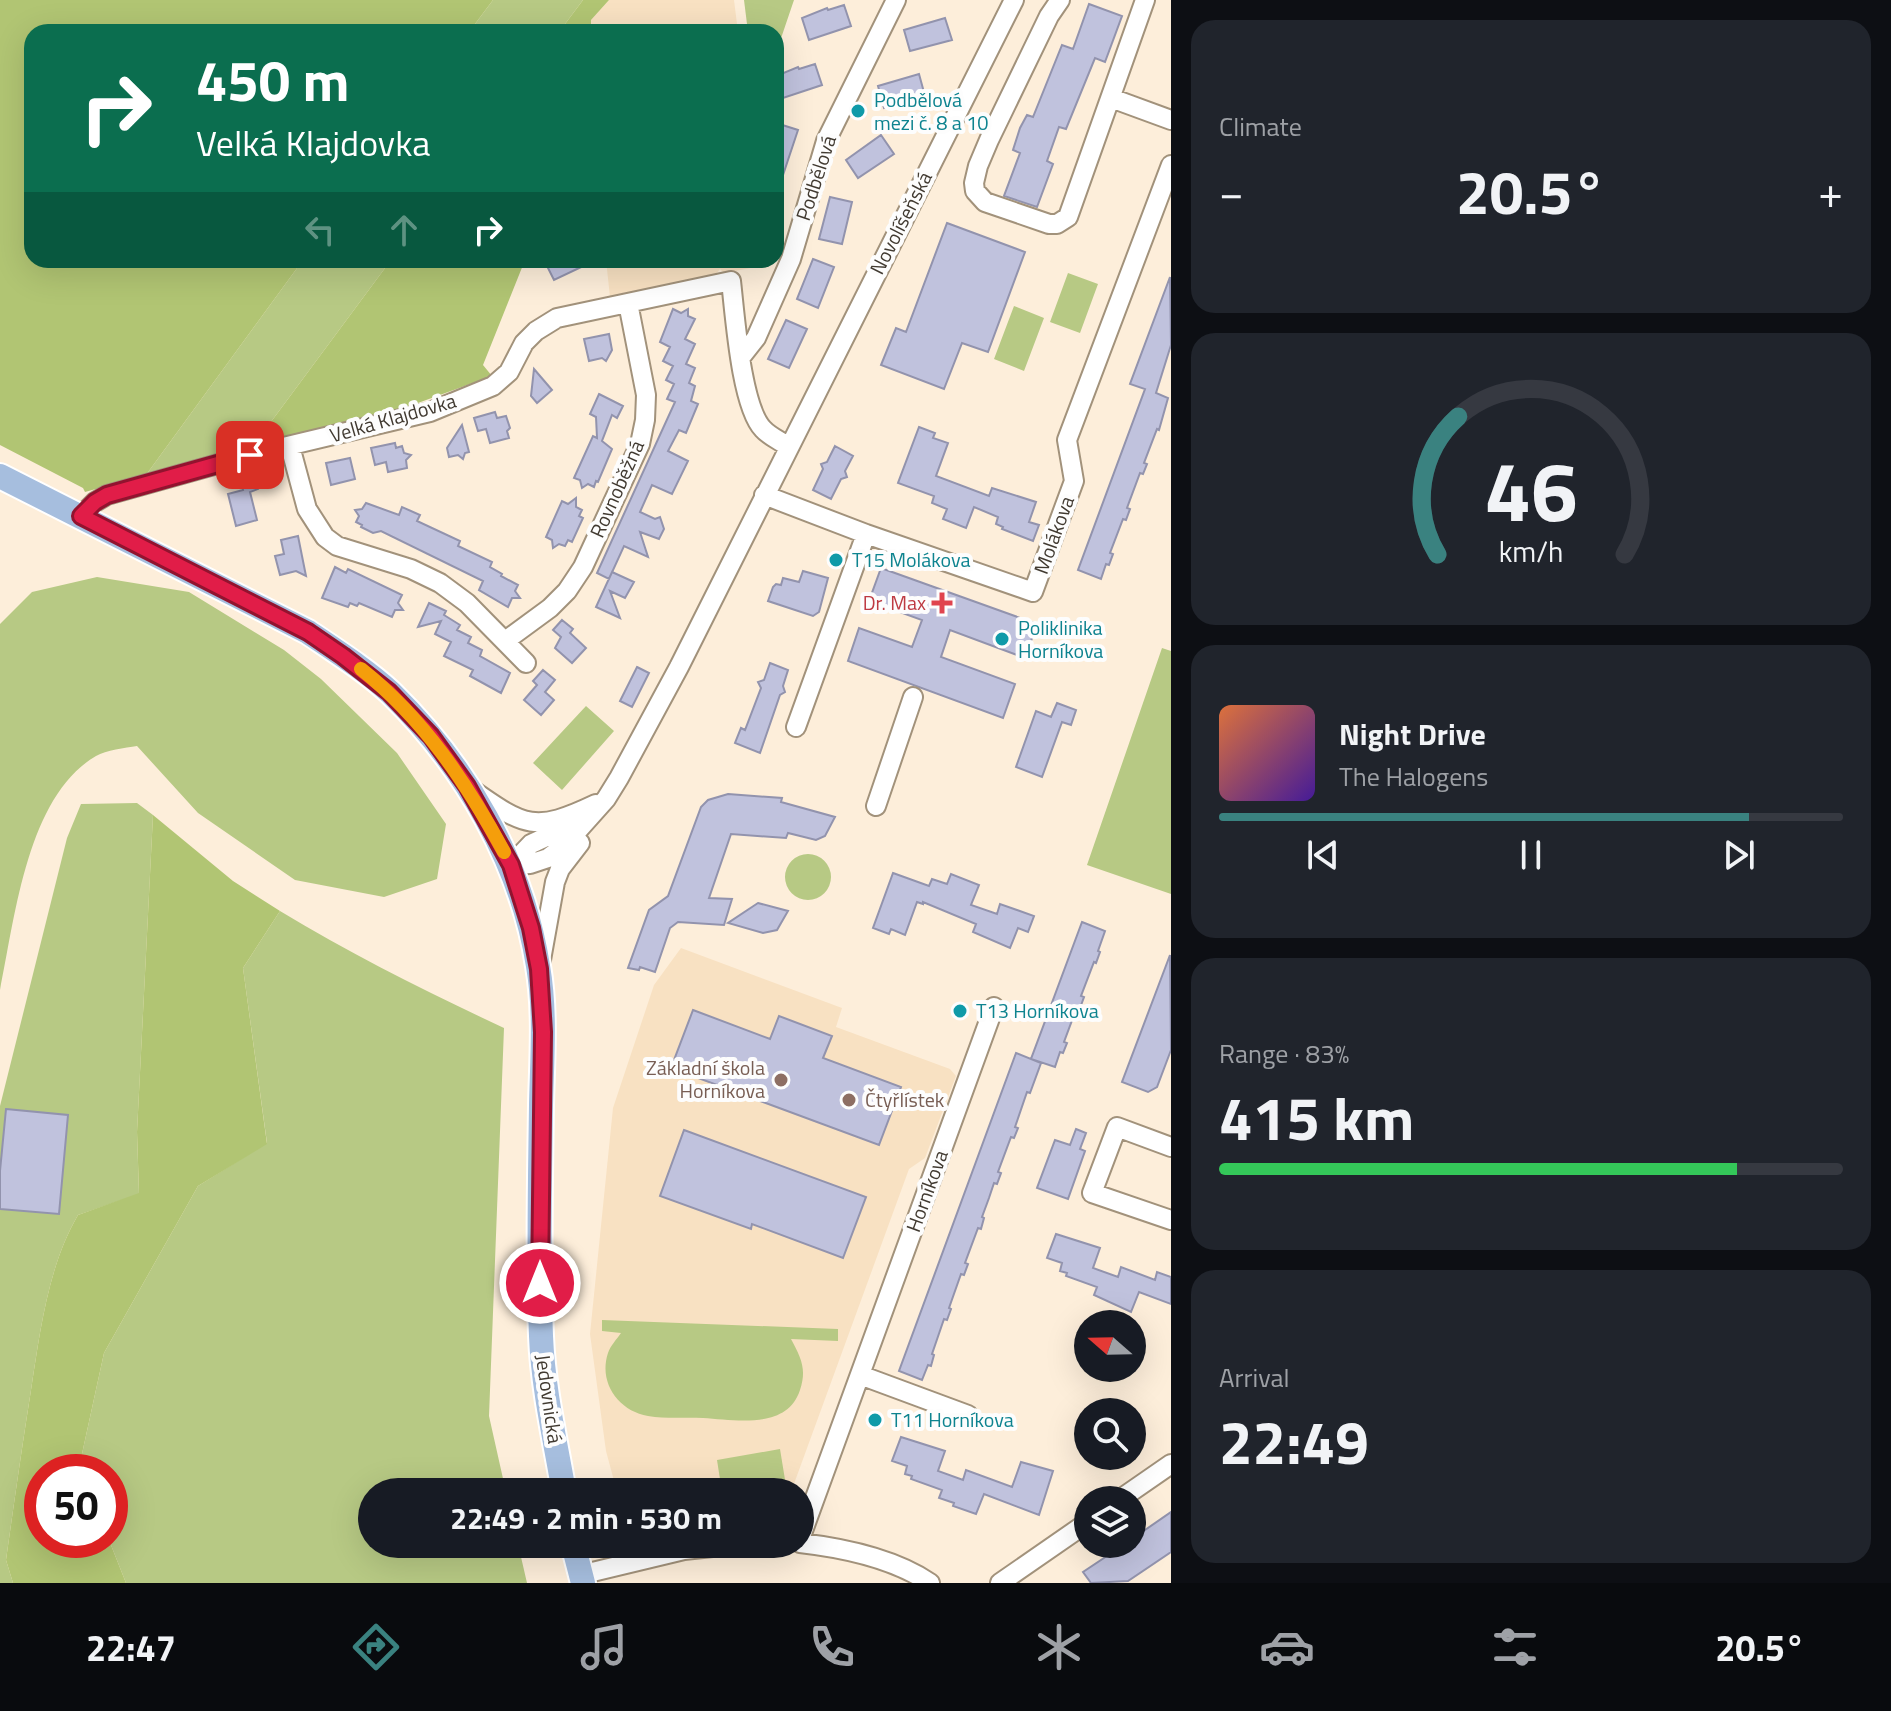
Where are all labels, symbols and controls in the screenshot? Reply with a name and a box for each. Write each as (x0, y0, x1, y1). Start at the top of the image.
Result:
text: 450 m (196, 38, 349, 123)
icon: right (64, 56, 168, 160)
place label: Podbělová mezi č. 8 a 10 (874, 84, 989, 138)
marker: Podbělová mezi č. 8 a 10 (849, 102, 867, 120)
text: Climate (1219, 107, 1302, 146)
text: Velká Klajdovka (196, 115, 430, 170)
street label: Podbělová (787, 131, 844, 224)
text: 20.5° (1456, 146, 1606, 237)
text: − (1219, 158, 1244, 225)
text: + (1818, 158, 1843, 225)
street label: Novolíšeňská (861, 166, 940, 280)
icon: left (298, 208, 342, 252)
icon: ahead (382, 208, 426, 252)
icon: right (466, 208, 510, 252)
street label: Velká Klajdovka (326, 385, 460, 450)
pin (216, 421, 284, 489)
text: 46 (1484, 426, 1578, 552)
icon: arrive (228, 433, 272, 477)
street label: Rovnoběžná (581, 435, 652, 543)
street label: Molákova (1025, 491, 1082, 578)
text: km/h (1499, 530, 1563, 573)
place label: T15 Molákova (852, 544, 970, 575)
marker: T15 Molákova (827, 551, 845, 569)
place label: Dr. Max (863, 587, 926, 618)
marker: Dr. Max (933, 594, 951, 612)
place label: Poliklinika Horníkova (1018, 612, 1103, 666)
marker: Poliklinika Horníkova (993, 630, 1011, 648)
text: Night Drive (1339, 711, 1486, 757)
text: The Halogens (1339, 757, 1488, 796)
icon: previous (1301, 833, 1345, 877)
icon: pause (1509, 833, 1553, 877)
icon: next (1717, 833, 1761, 877)
place label: T13 Horníkova (976, 995, 1099, 1026)
marker: T13 Horníkova (951, 1002, 969, 1020)
text: Range · 83% (1219, 1034, 1349, 1073)
place label: Základní škola Horníkova (646, 1052, 765, 1106)
marker: Základní škola Horníkova (772, 1071, 790, 1089)
text: 415 km (1219, 1072, 1414, 1163)
place label: Čtyřlístek (865, 1084, 945, 1115)
marker: Čtyřlístek (840, 1091, 858, 1109)
street label: Horníkova (897, 1145, 956, 1236)
position arrow (498, 1241, 582, 1325)
north arrow (1074, 1310, 1146, 1382)
map controls (1074, 1310, 1146, 1558)
street label: Jedovnická (528, 1352, 571, 1446)
text: Arrival (1219, 1358, 1290, 1397)
text: 22:49 (1219, 1396, 1369, 1487)
button: search (1074, 1398, 1146, 1470)
place label: T11 Horníkova (891, 1404, 1014, 1435)
marker: T11 Horníkova (866, 1411, 884, 1429)
speed limit sign: 50 (24, 1454, 128, 1558)
button: layers (1074, 1486, 1146, 1558)
text: 22:49 · 2 min · 530 m (450, 1495, 722, 1541)
icon: directions (348, 1619, 404, 1675)
icon: music (576, 1619, 632, 1675)
icon: phone (804, 1619, 860, 1675)
icon: climate (1031, 1619, 1087, 1675)
icon: car (1259, 1619, 1315, 1675)
icon: filters (1487, 1619, 1543, 1675)
text: 22:47 (86, 1620, 176, 1675)
text: 20.5° (1715, 1620, 1805, 1675)

